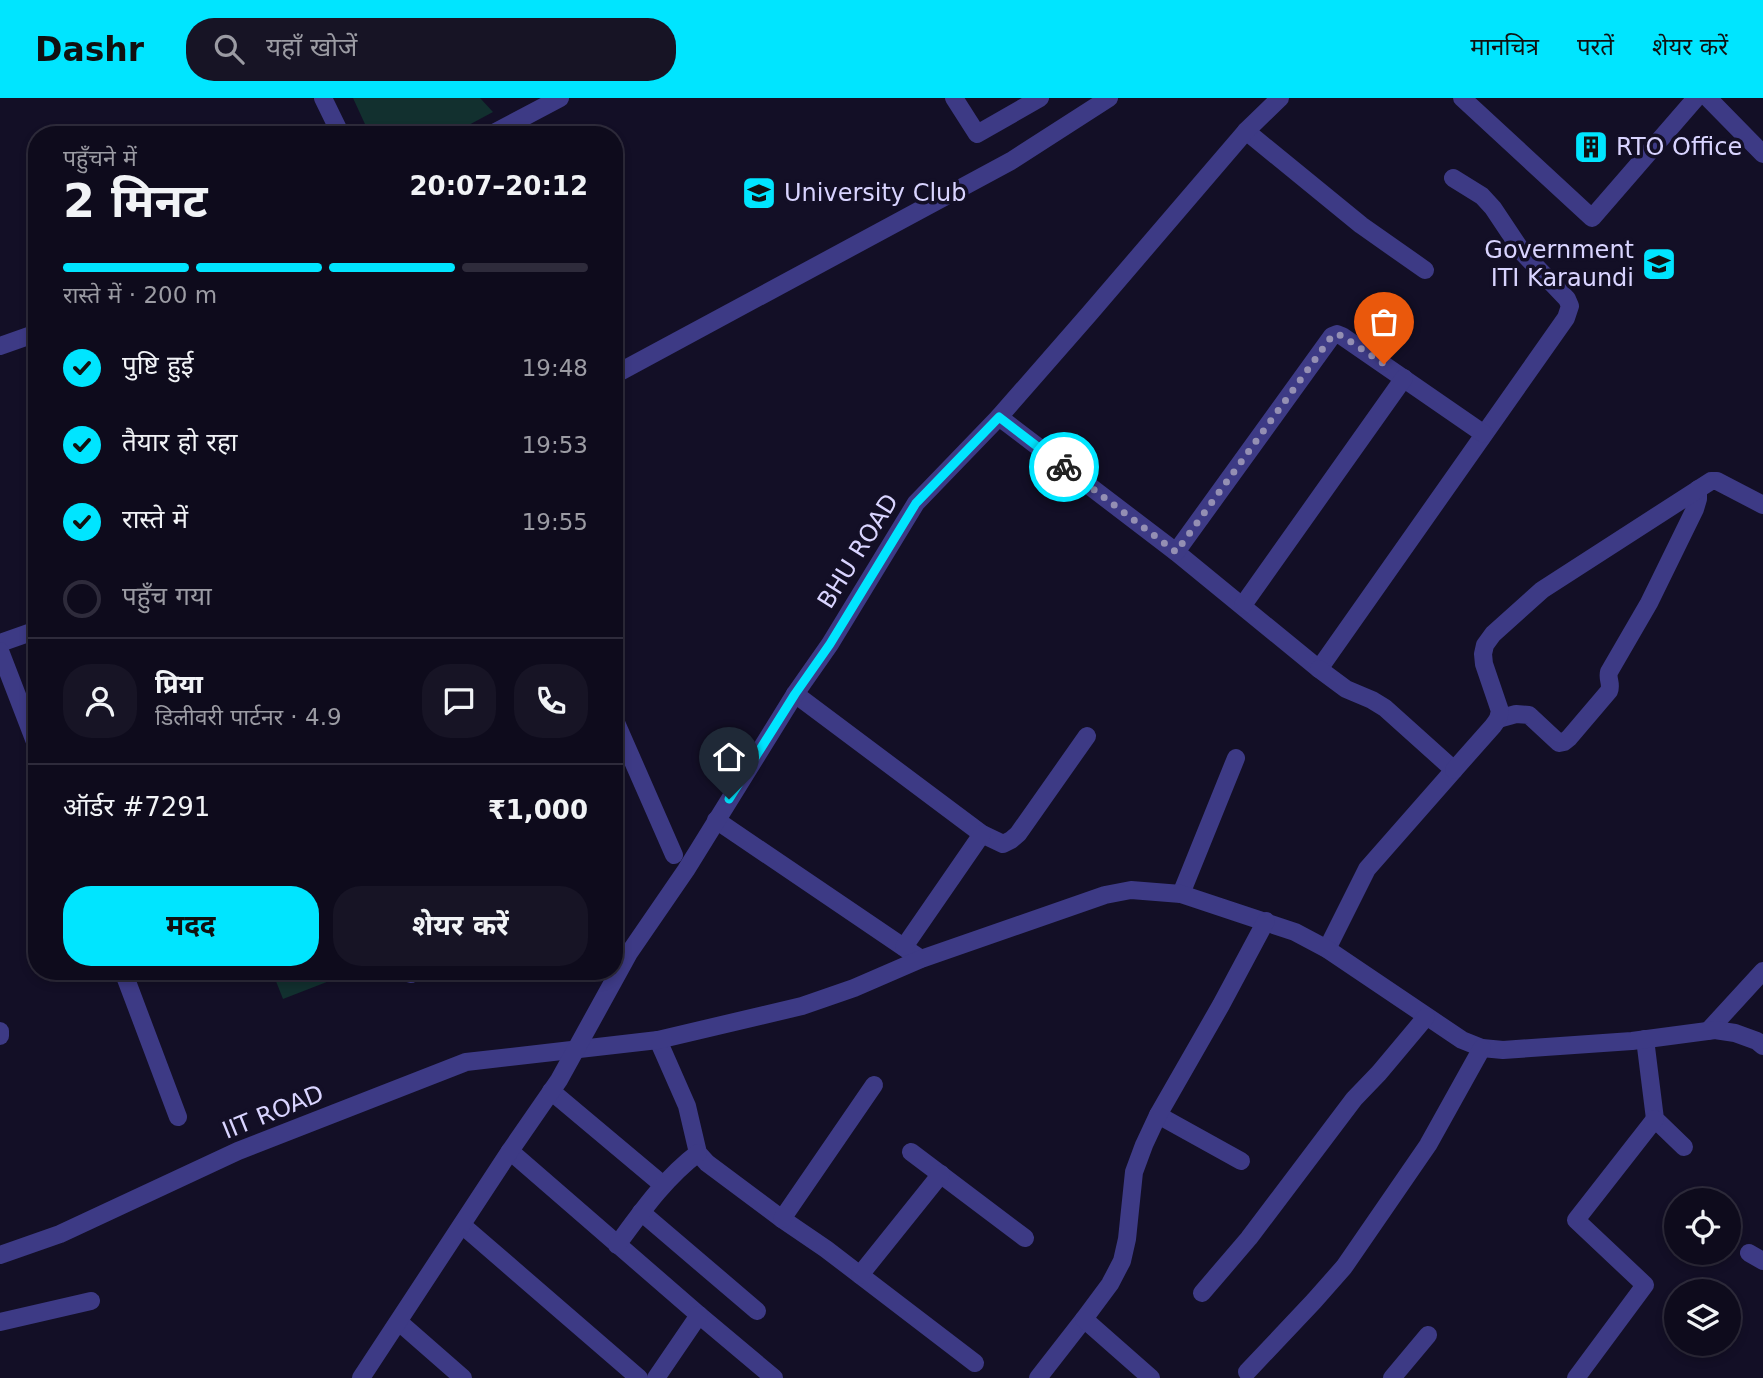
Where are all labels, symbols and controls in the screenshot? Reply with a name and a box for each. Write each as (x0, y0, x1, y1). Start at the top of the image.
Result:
search box (186, 18, 676, 81)
text: Dashr (35, 30, 144, 69)
icon: search (210, 30, 248, 68)
text: यहाँ खोजें (266, 32, 357, 62)
text: मानचित्र (1470, 33, 1539, 61)
text: परतें (1577, 33, 1614, 61)
text: शेयर करें (1652, 33, 1728, 61)
building icon: RTO Office (1572, 128, 1610, 166)
place label: RTO Office (1616, 133, 1742, 161)
text: पहुँचने में (63, 145, 137, 171)
text: 20:07–20:12 (409, 171, 588, 201)
text: 2 मिनट (63, 174, 208, 228)
school or university icon: University Club (740, 174, 778, 212)
place label: University Club (784, 179, 967, 207)
place label: Government ITI Karaundi (1484, 236, 1634, 292)
school or university icon: Government ITI Karaundi (1640, 245, 1678, 283)
text: रास्ते में · 200 m (63, 282, 217, 308)
pin (1354, 292, 1414, 364)
icon: bag (1365, 303, 1403, 341)
icon: check (63, 349, 101, 387)
text: पुष्टि हुई (122, 350, 194, 380)
text: 19:48 (522, 355, 588, 381)
icon: check (63, 426, 101, 464)
text: तैयार हो रहा (122, 427, 238, 457)
text: 19:53 (522, 432, 588, 458)
courier (1029, 432, 1099, 502)
icon: bike (1045, 448, 1083, 486)
street label: BHU ROAD (812, 489, 904, 613)
icon: check (63, 503, 101, 541)
text: रास्ते में (122, 504, 188, 534)
text: 19:55 (522, 509, 588, 535)
text: पहुँच गया (122, 581, 212, 611)
button: person (63, 664, 137, 738)
button: chat (422, 664, 496, 738)
button: phone (514, 664, 588, 738)
text: प्रिया (155, 669, 203, 699)
text: डिलीवरी पार्टनर · 4.9 (155, 704, 342, 730)
pin (699, 727, 759, 799)
icon: home (710, 738, 748, 776)
text: ऑर्डर #7291 (63, 792, 210, 822)
text: ₹1,000 (488, 795, 588, 825)
button: मदद (63, 886, 319, 966)
button: शेयर करें (333, 886, 588, 966)
street label: IIT ROAD (218, 1079, 328, 1145)
map controls (1664, 1188, 1741, 1356)
button: locate (1664, 1188, 1741, 1265)
button: layers (1664, 1279, 1741, 1356)

